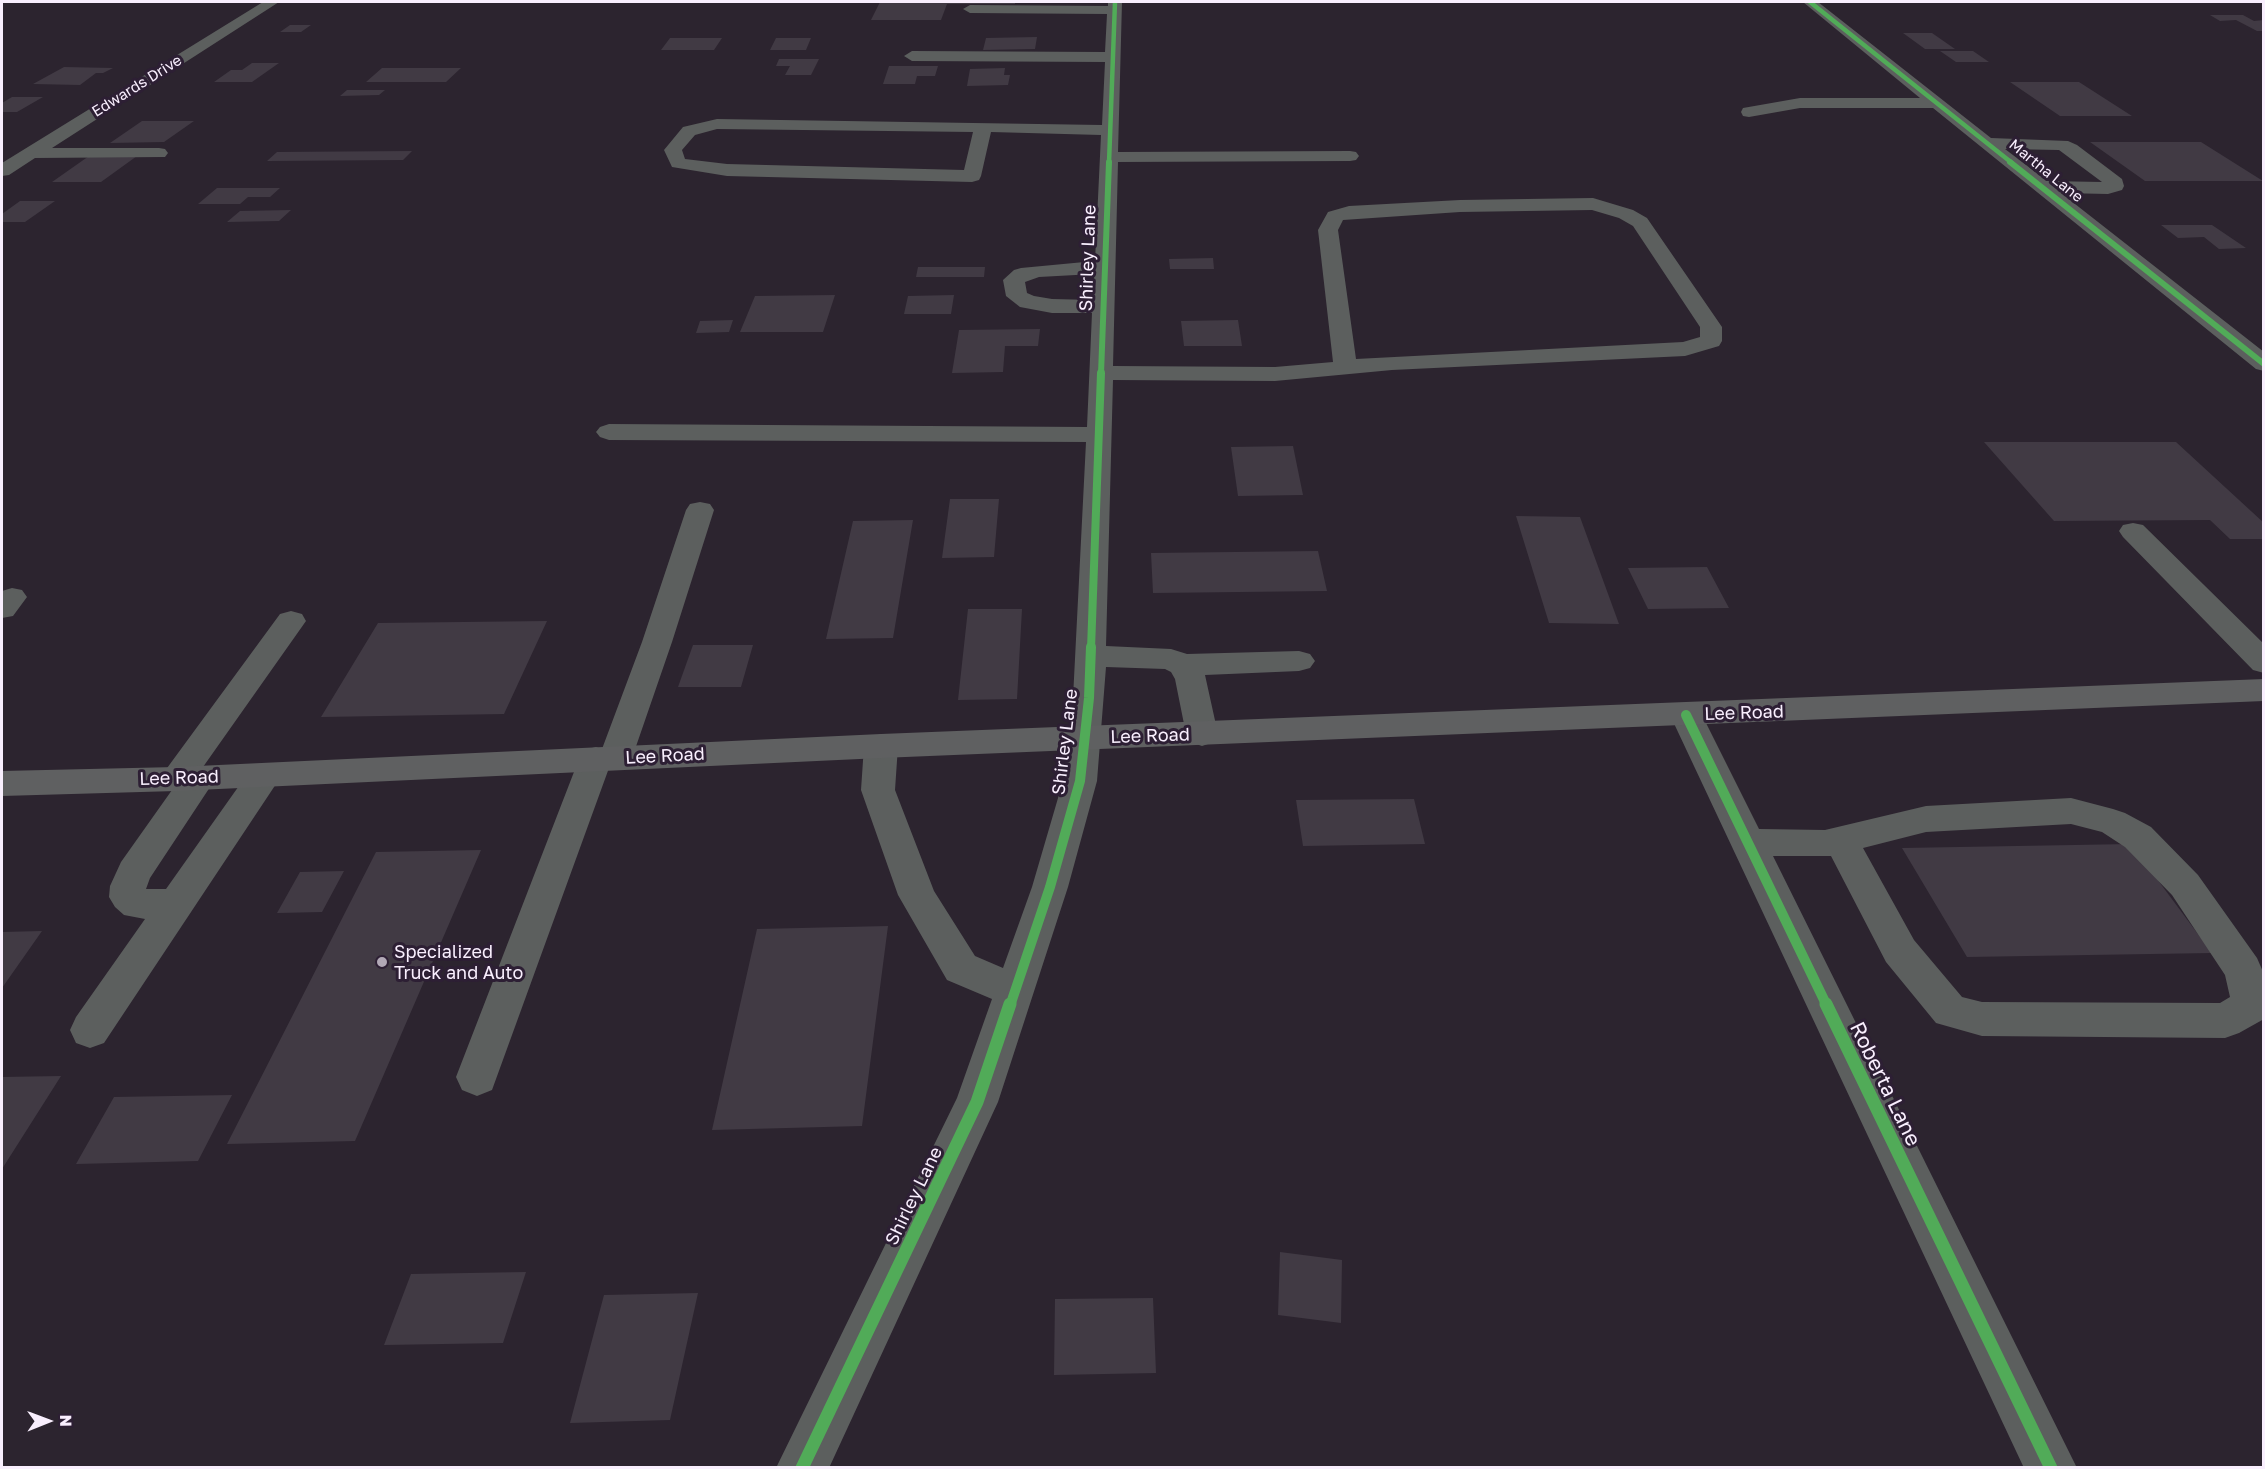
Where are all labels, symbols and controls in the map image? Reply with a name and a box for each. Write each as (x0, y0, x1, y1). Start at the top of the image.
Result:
street label: Edwards Drive (89, 51, 185, 121)
street label: Martha Lane (2005, 136, 2087, 206)
street label: Shirley Lane (1075, 204, 1101, 312)
street label: Shirley Lane (1048, 688, 1082, 796)
street label: Lee Road (1704, 701, 1784, 725)
street label: Lee Road (1110, 724, 1190, 748)
street label: Lee Road (625, 743, 705, 769)
street label: Lee Road (139, 766, 219, 790)
place label: Specialized Truck and Auto (394, 941, 523, 984)
marker: Specialized Truck and Auto (375, 955, 389, 969)
street label: Roberta Lane (1844, 1018, 1926, 1150)
street label: Shirley Lane (881, 1143, 947, 1249)
north arrow (18, 1391, 78, 1451)
text: N (56, 1414, 76, 1427)

